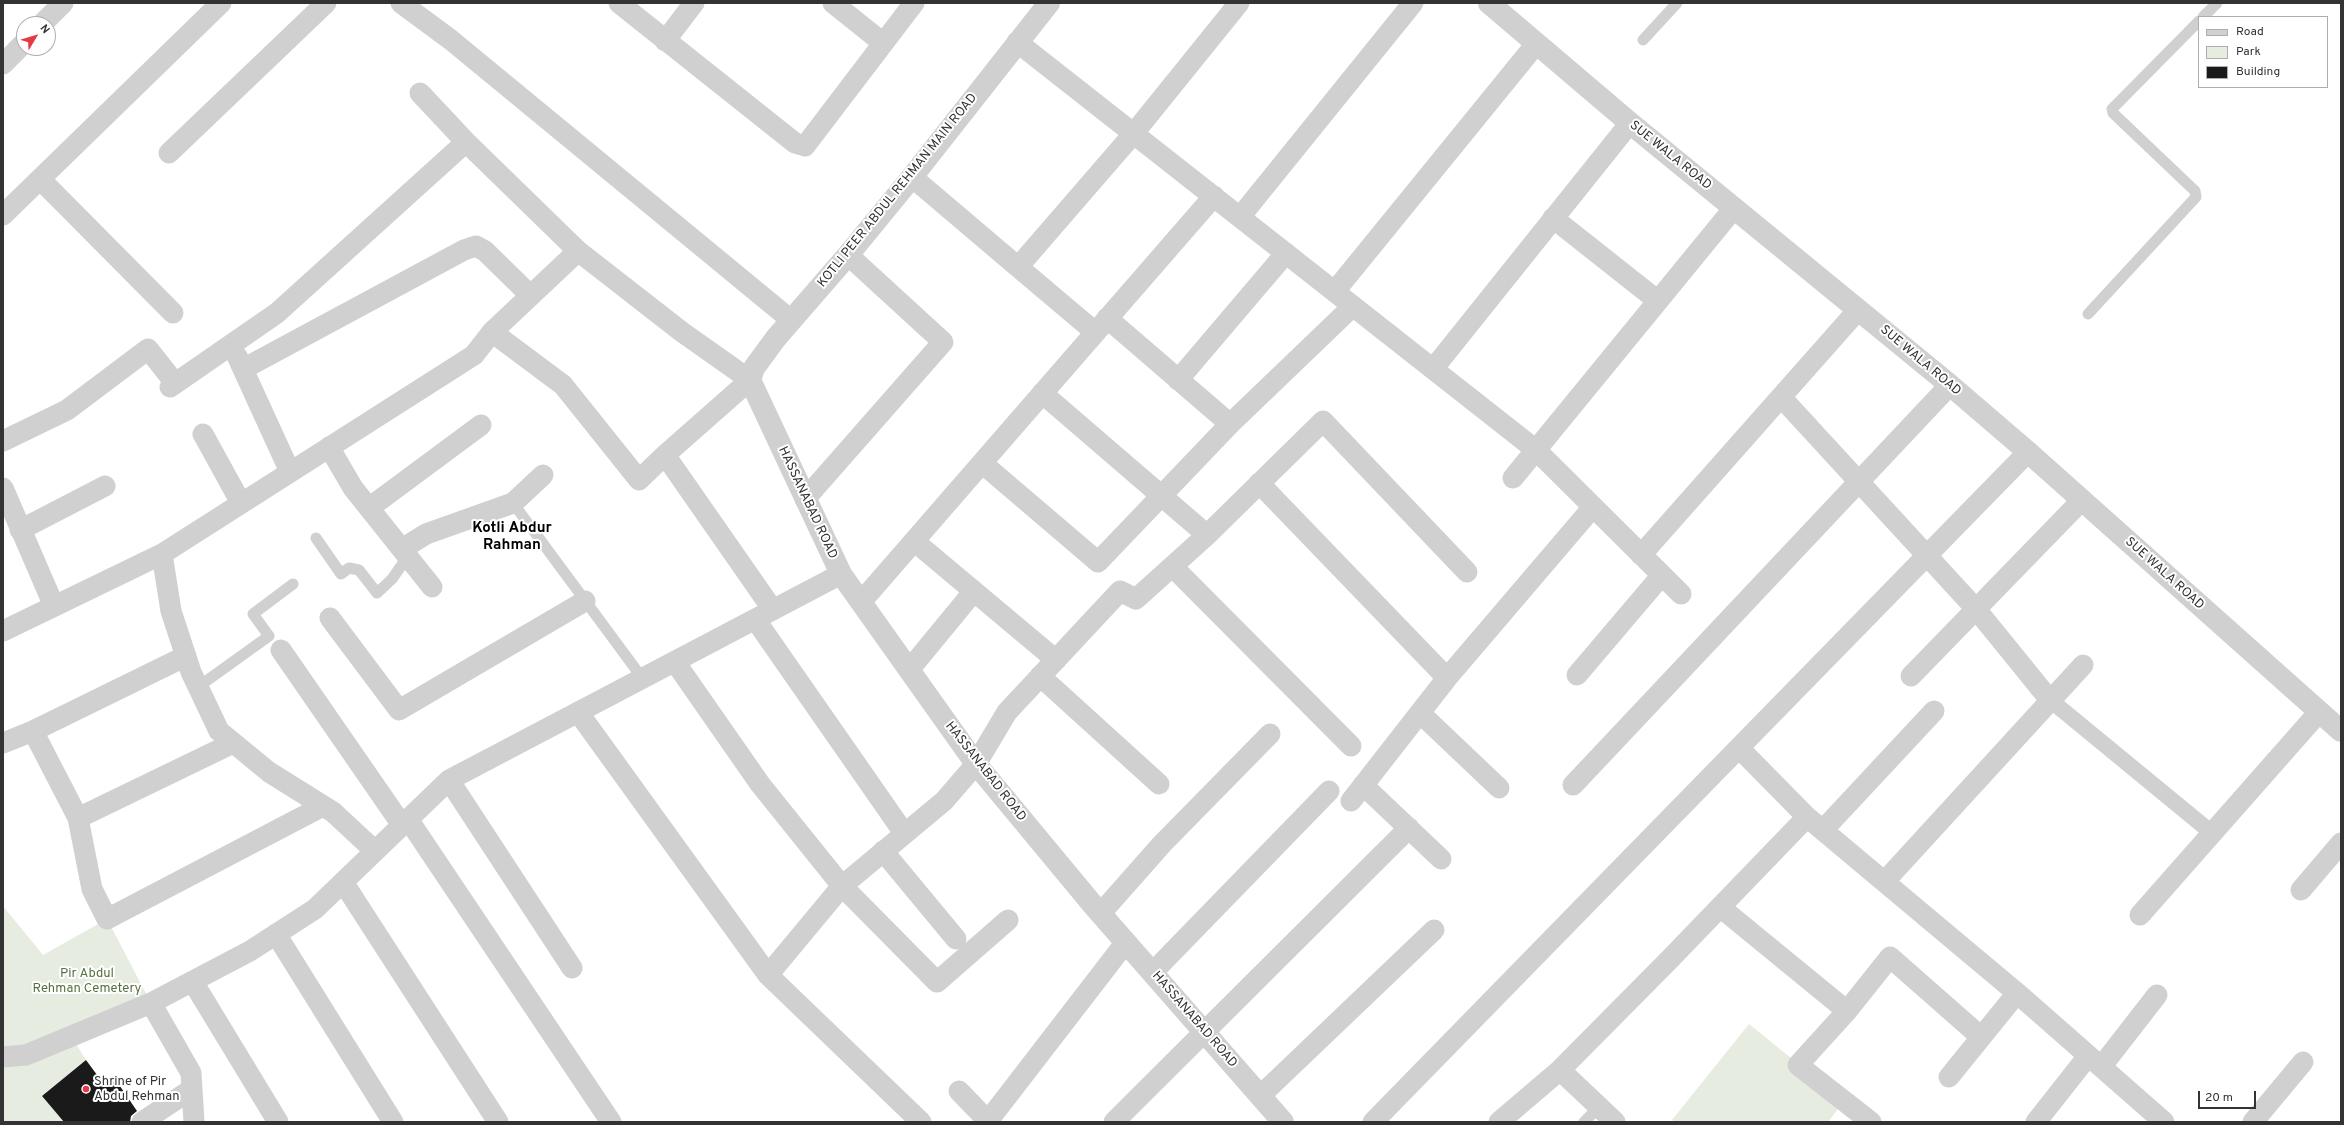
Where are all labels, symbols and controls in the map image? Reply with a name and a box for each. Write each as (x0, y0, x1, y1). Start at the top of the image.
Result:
north arrow (16, 16, 56, 56)
legend (2198, 16, 2328, 88)
text: N (37, 22, 53, 37)
text: Road (2236, 24, 2264, 40)
text: Park (2236, 44, 2261, 60)
text: Building (2236, 64, 2280, 80)
street label: KOTLI PEER ABDUL REHMAN MAIN ROAD (815, 91, 981, 291)
street label: SUE WALA ROAD (1626, 118, 1714, 194)
street label: SUE WALA ROAD (1876, 323, 1964, 399)
street label: HASSANABAD ROAD (774, 444, 840, 562)
district label: Kotli Abdur Rahman (472, 520, 552, 555)
street label: SUE WALA ROAD (2121, 534, 2207, 614)
street label: HASSANABAD ROAD (941, 719, 1029, 825)
park label: Pir Abdul Rehman Cemetery (33, 966, 141, 997)
street label: HASSANABAD ROAD (1148, 969, 1240, 1071)
place label: Shrine of Pir Abdul Rehman (94, 1074, 180, 1105)
scale bar (2200, 1083, 2258, 1109)
marker: Shrine of Pir Abdul Rehman (81, 1084, 91, 1094)
text: 20 m (2205, 1090, 2233, 1106)

